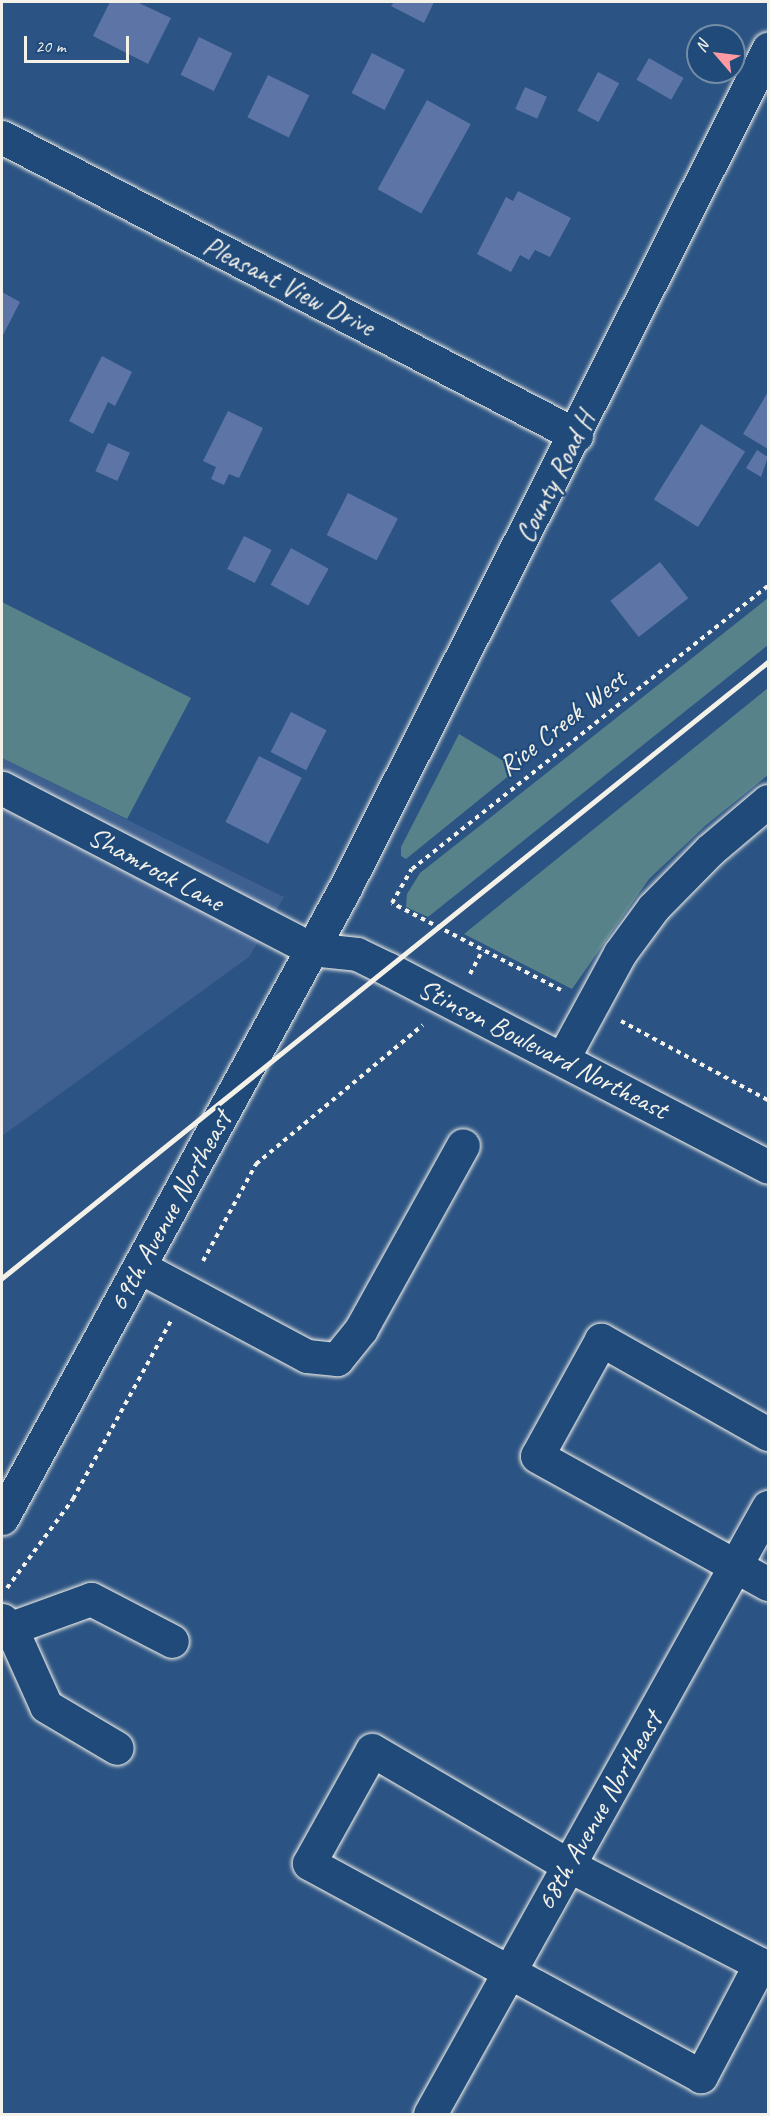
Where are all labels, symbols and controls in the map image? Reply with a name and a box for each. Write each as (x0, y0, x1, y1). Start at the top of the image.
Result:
scale bar (27, 24, 132, 62)
north arrow (686, 24, 746, 84)
text: 20 m (35, 35, 66, 57)
text: N (691, 37, 713, 56)
street label: Pleasant View Drive (198, 228, 380, 344)
street label: County Road H (508, 407, 602, 547)
street label: Rice Creek West (491, 663, 633, 783)
street label: Shamrock Lane (82, 819, 230, 919)
street label: Stinson Boulevard Northeast (412, 971, 674, 1127)
street label: 69th Avenue Northeast (101, 1105, 239, 1317)
street label: 68th Avenue Northeast (529, 1706, 669, 1916)

